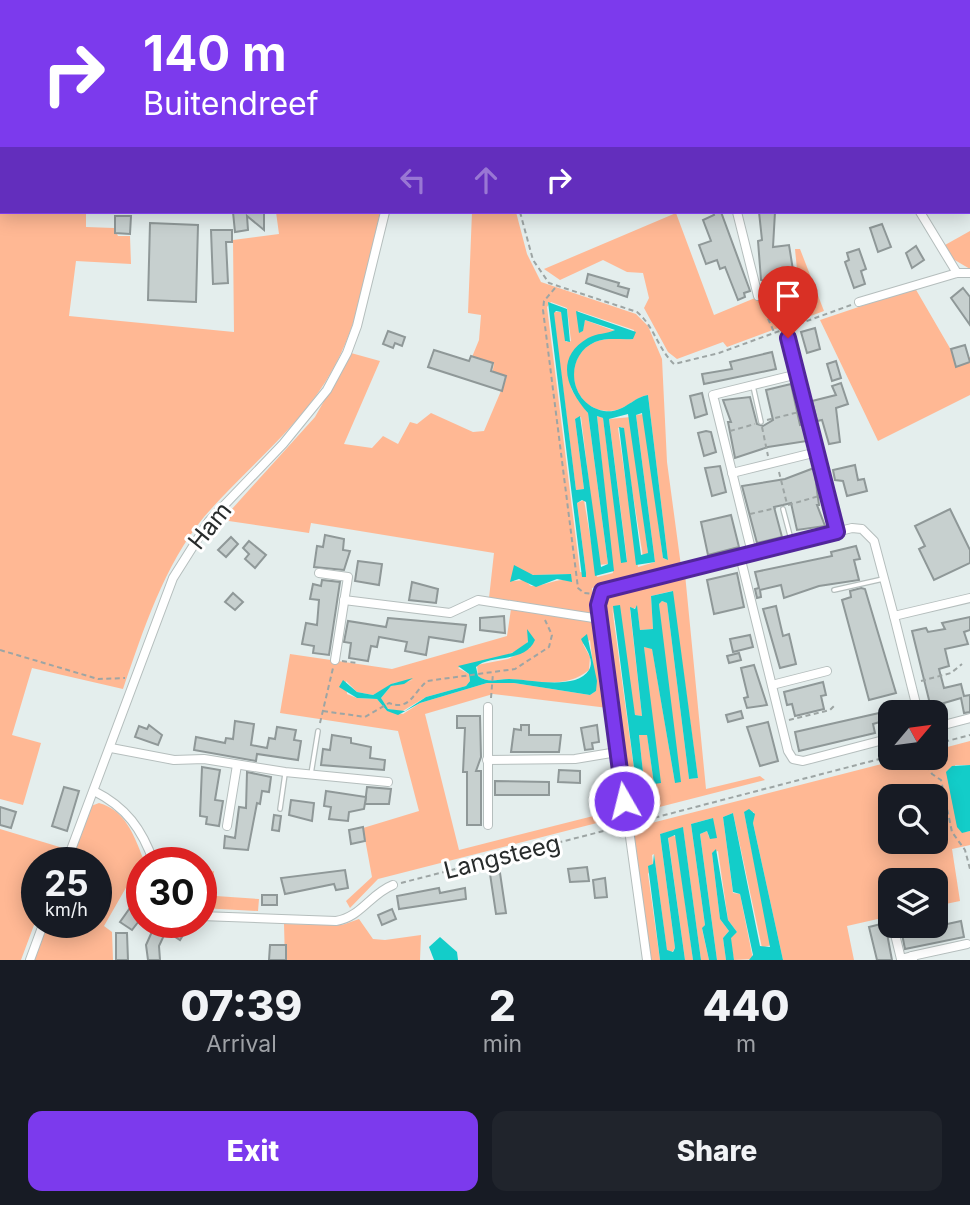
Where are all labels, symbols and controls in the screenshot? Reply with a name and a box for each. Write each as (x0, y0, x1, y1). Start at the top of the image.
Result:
text: 140 m (143, 24, 287, 83)
icon: right (28, 28, 119, 119)
text: Buitendreef (143, 84, 319, 123)
icon: left (394, 161, 432, 199)
icon: ahead (467, 161, 505, 199)
icon: right (540, 161, 578, 199)
pin (758, 266, 818, 338)
icon: arrive (769, 277, 807, 315)
street label: Ham (182, 496, 237, 555)
north arrow (878, 700, 948, 770)
map controls (878, 700, 948, 938)
position arrow (587, 764, 661, 838)
button: search (878, 784, 948, 854)
street label: Langsteeg (441, 828, 563, 885)
speed limit sign: 30 (126, 847, 217, 938)
text: 25 (44, 862, 89, 904)
button: layers (878, 868, 948, 938)
text: km/h (45, 899, 88, 920)
text: 07:39 (181, 980, 302, 1031)
text: 2 (489, 980, 516, 1031)
text: 440 (703, 980, 789, 1031)
text: Arrival (206, 1030, 277, 1058)
text: min (483, 1030, 522, 1058)
text: m (736, 1030, 756, 1058)
button: Exit (28, 1111, 478, 1191)
button: Share (492, 1111, 942, 1191)

